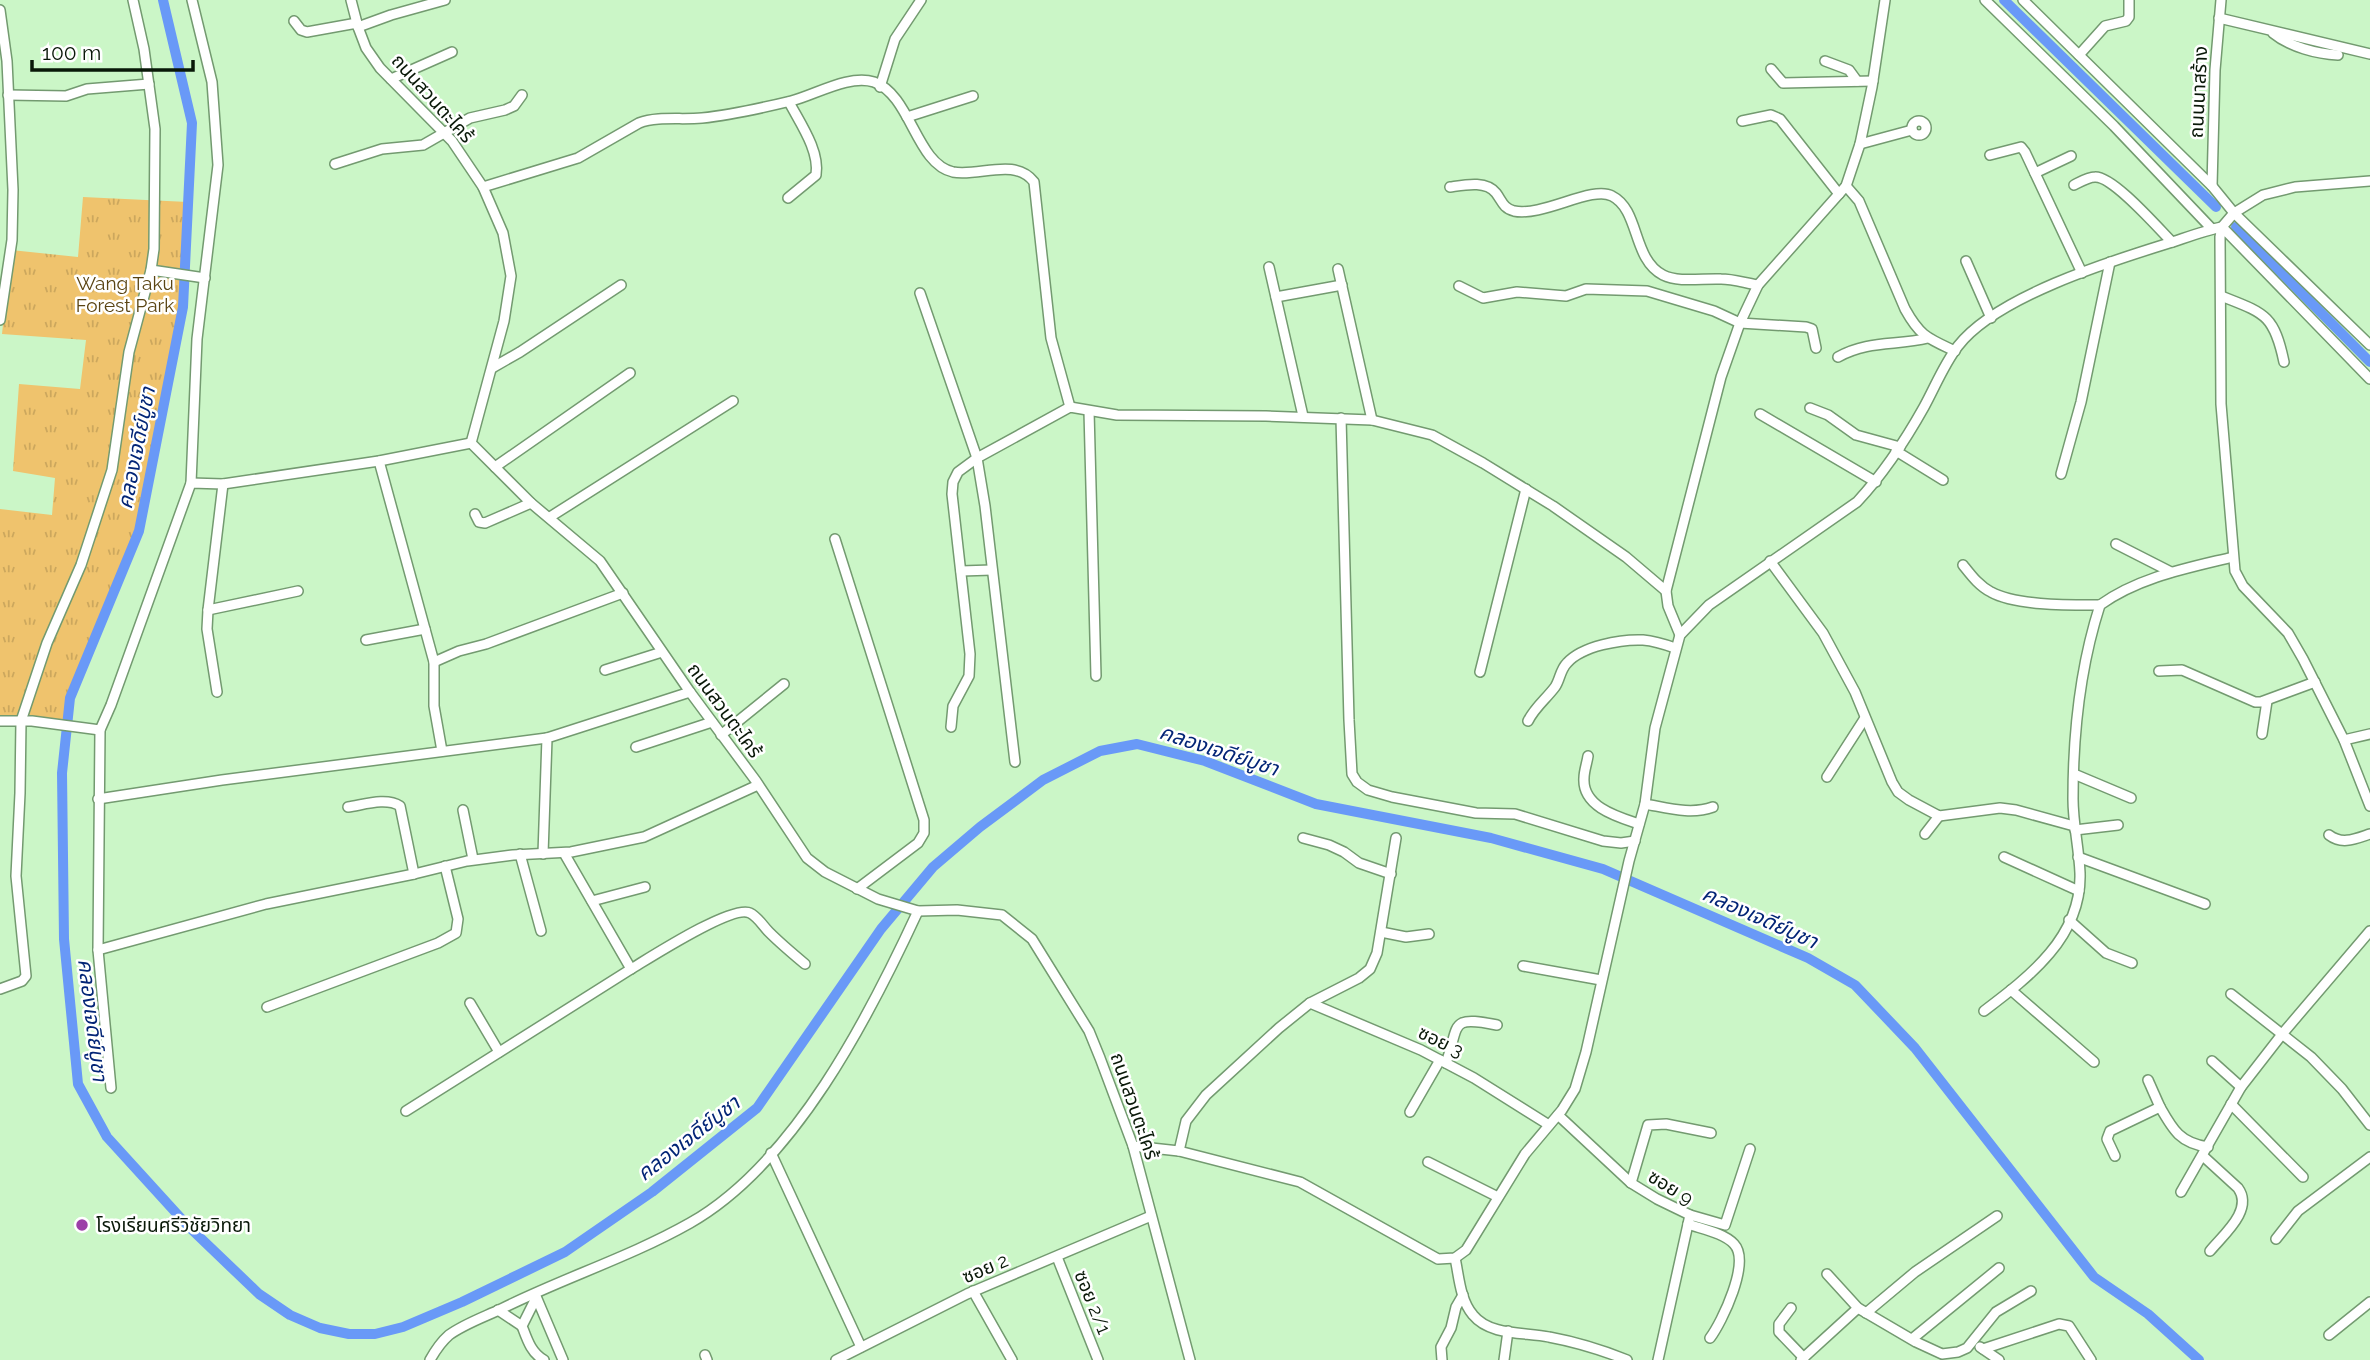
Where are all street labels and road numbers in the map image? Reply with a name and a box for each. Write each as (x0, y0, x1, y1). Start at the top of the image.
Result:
street label: ถนนนาสร้าง (2185, 45, 2211, 139)
street label: ถนนสวนตะไคร้ (387, 49, 479, 147)
street label: ถนนสวนตะไคร้ (683, 658, 767, 762)
street label: ซอย 3 (1415, 1021, 1467, 1061)
street label: ถนนสวนตะไคร้ (1106, 1050, 1164, 1162)
street label: ซอย 9 (1644, 1165, 1698, 1209)
street label: ซอย 2 (959, 1249, 1011, 1287)
street label: ซอย 2/1 (1070, 1267, 1116, 1337)

